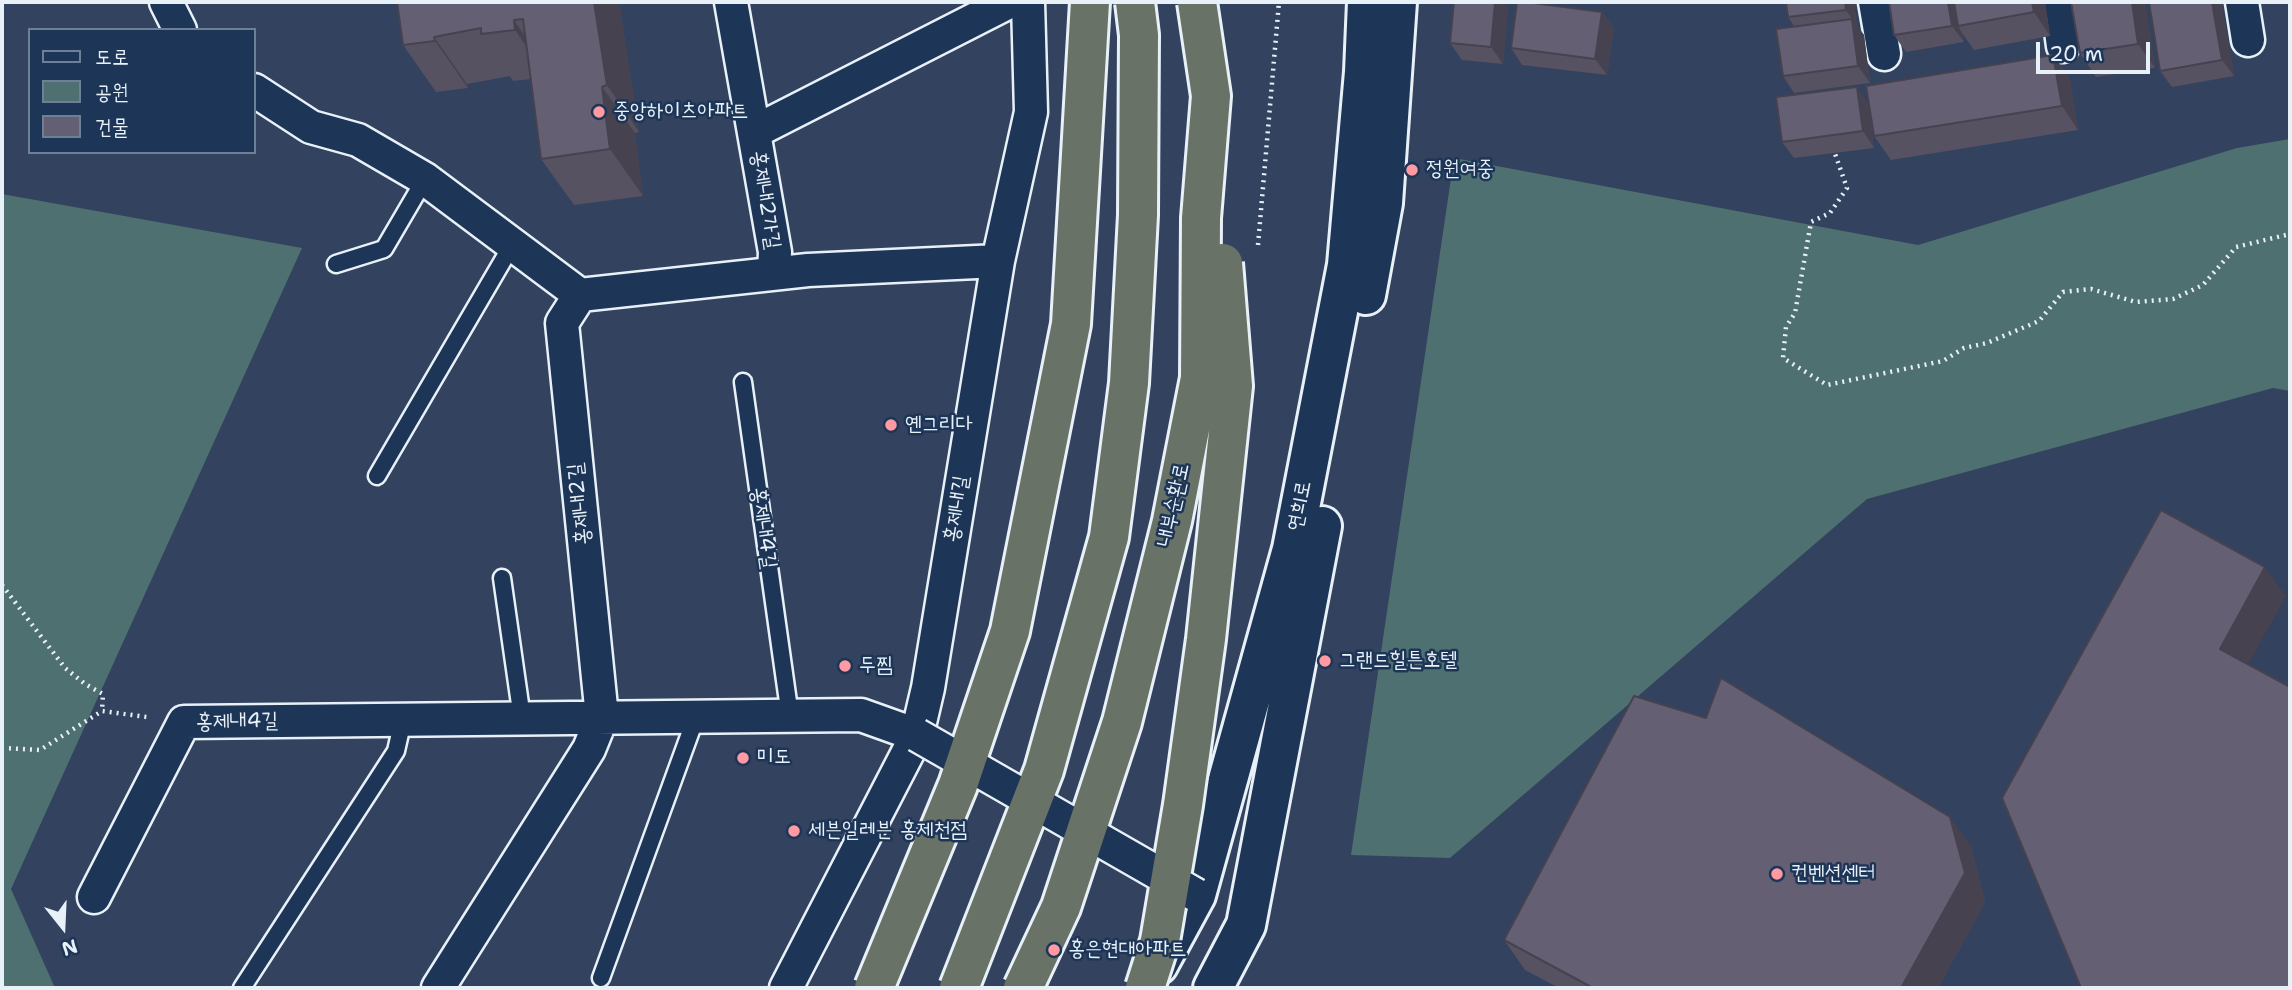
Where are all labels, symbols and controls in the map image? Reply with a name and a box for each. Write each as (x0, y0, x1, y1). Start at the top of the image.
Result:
legend (28, 28, 256, 154)
scale bar (2040, 28, 2154, 72)
text: 20 m (2049, 40, 2103, 68)
text: 도로 (95, 43, 129, 71)
text: 공원 (95, 78, 129, 106)
place label: 중앙하이츠아파트 (613, 99, 748, 125)
marker: 중앙하이츠아파트 (591, 104, 607, 120)
text: 건물 (95, 113, 129, 141)
street label: 홍제내2가길 (745, 149, 785, 251)
place label: 정원여중 (1426, 157, 1494, 183)
marker: 정원여중 (1404, 162, 1420, 178)
place label: 옌그리다 (905, 412, 973, 438)
marker: 옌그리다 (883, 417, 899, 433)
street label: 내부순환로 (1153, 461, 1195, 549)
street label: 홍제내2길 (563, 462, 597, 546)
street label: 홍제내길 (939, 474, 975, 544)
street label: 연희로 (1283, 479, 1317, 533)
street label: 홍제내4길 (745, 485, 781, 571)
place label: 그랜드힐튼호텔 (1339, 648, 1457, 674)
place label: 두찜 (859, 653, 893, 679)
marker: 그랜드힐튼호텔 (1317, 653, 1333, 669)
marker: 두찜 (837, 658, 853, 674)
street label: 홍제내4길 (196, 709, 278, 735)
place label: 미도 (757, 745, 791, 771)
marker: 미도 (735, 750, 751, 766)
place label: 세븐일레븐 홍제천점 (808, 818, 967, 844)
marker: 세븐일레븐 홍제천점 (786, 823, 802, 839)
place label: 컨벤션센터 (1791, 861, 1875, 887)
marker: 컨벤션센터 (1769, 866, 1785, 882)
north arrow (28, 892, 98, 962)
text: N (59, 933, 81, 962)
place label: 홍은현대아파트 (1068, 937, 1186, 963)
marker: 홍은현대아파트 (1046, 942, 1062, 958)

